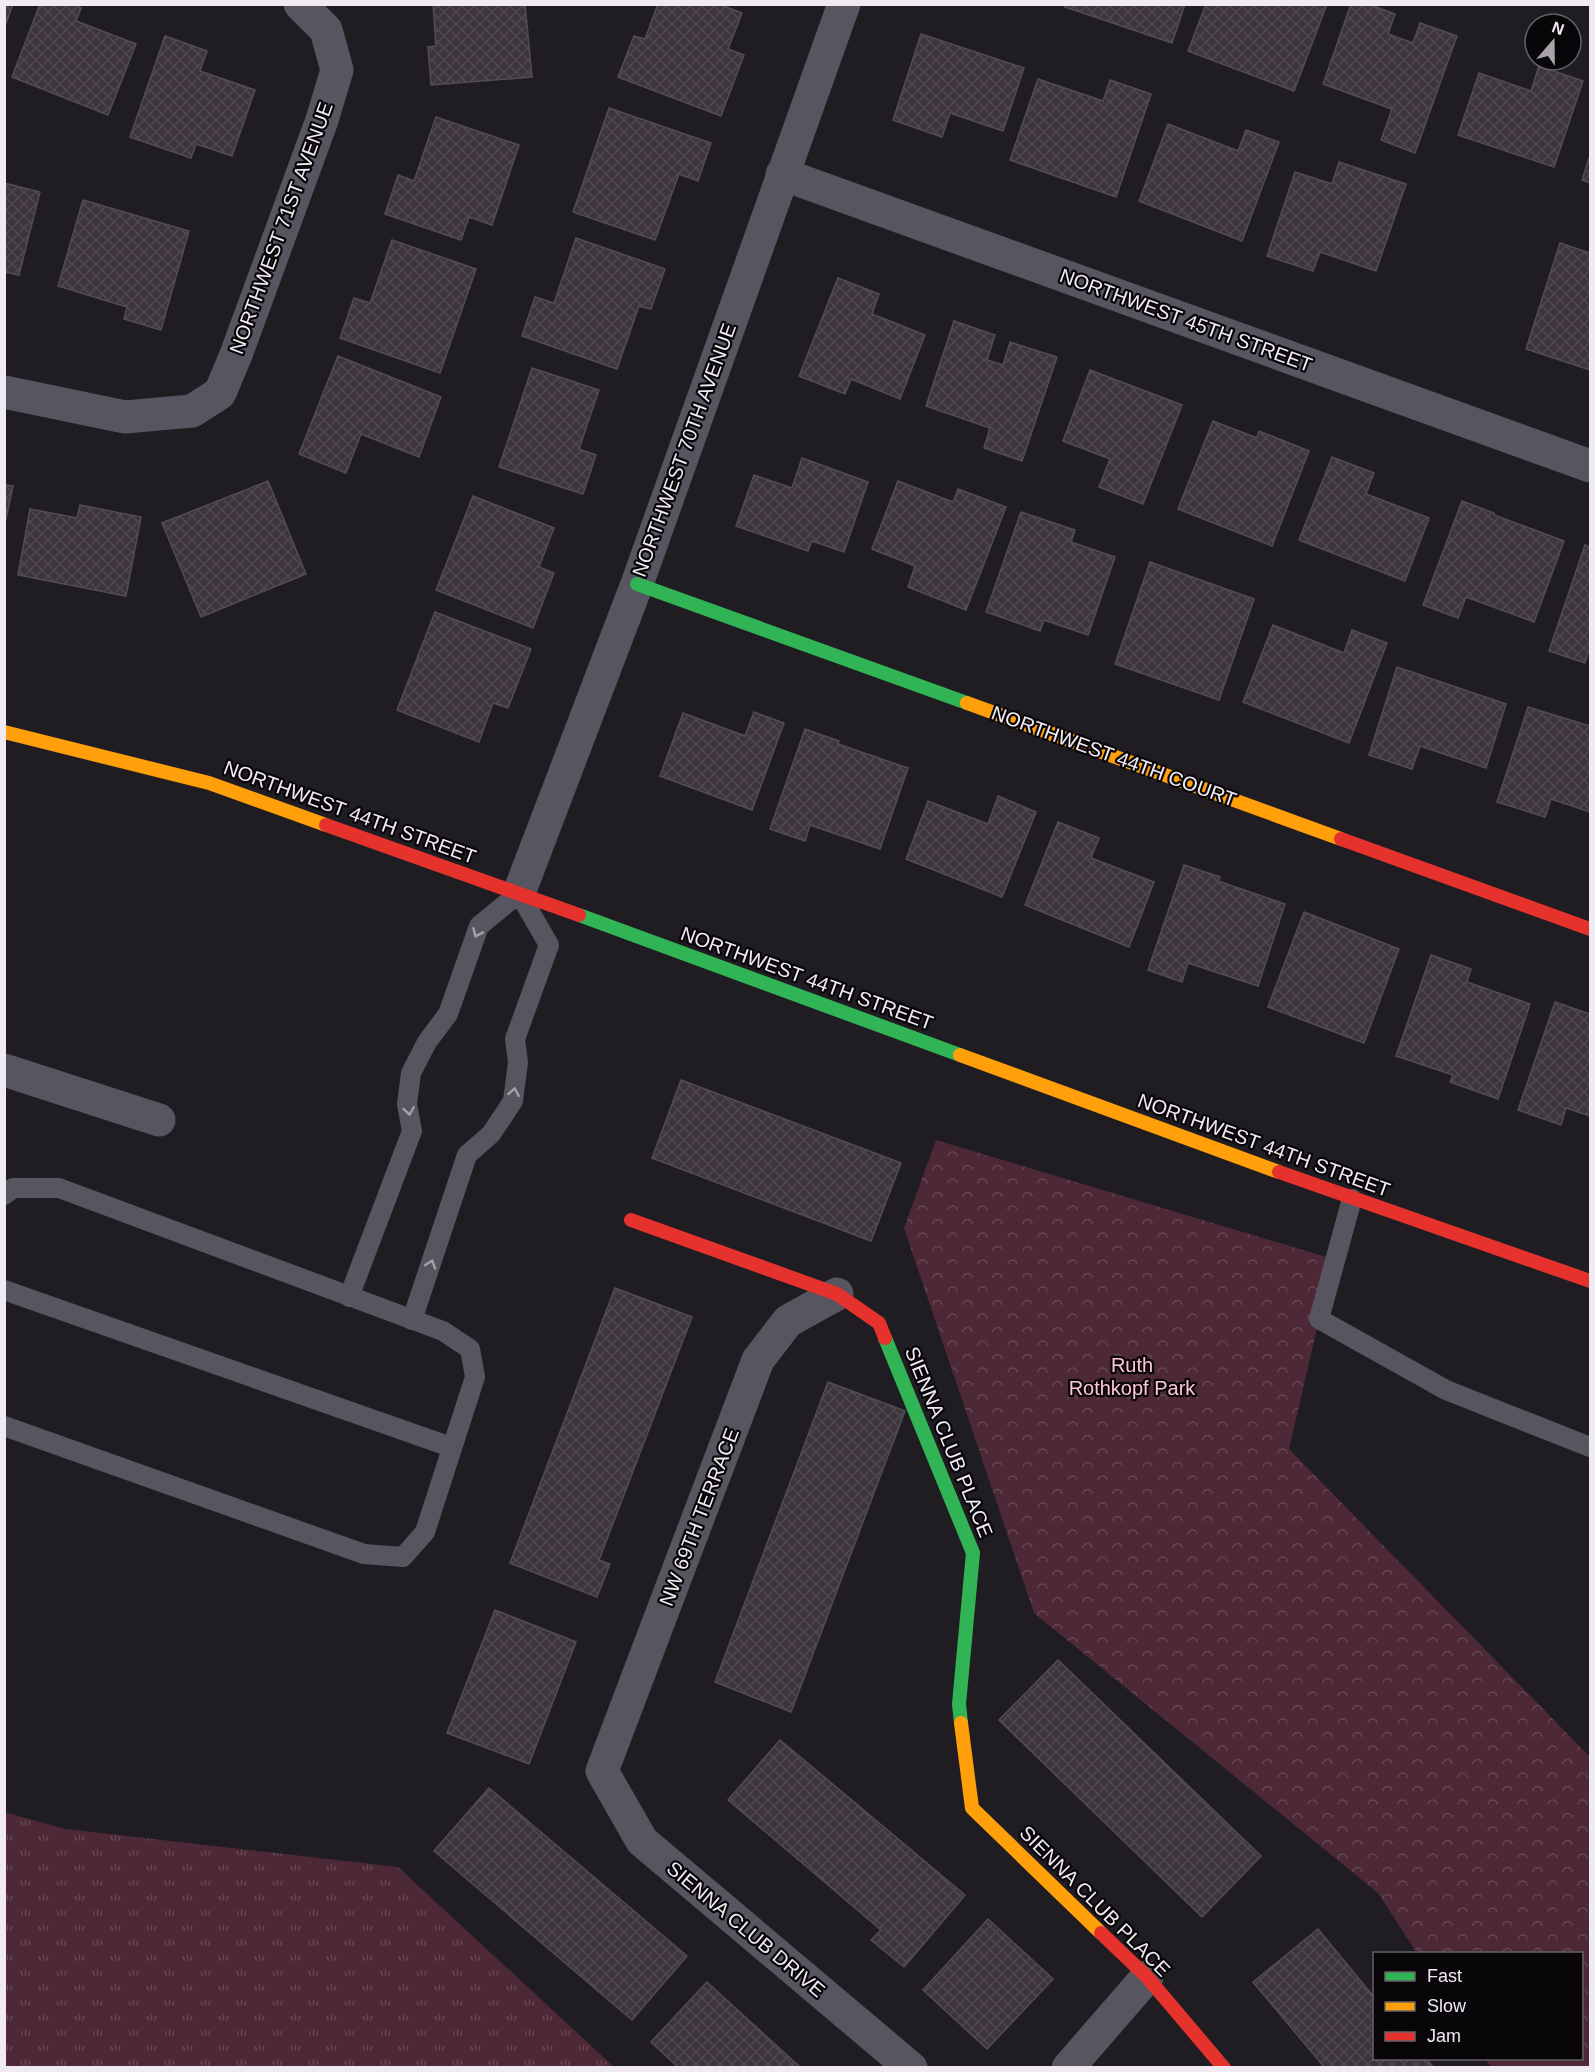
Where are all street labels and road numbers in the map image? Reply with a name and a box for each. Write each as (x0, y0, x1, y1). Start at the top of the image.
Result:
street label: NORTHWEST 71ST AVENUE (225, 99, 337, 357)
street label: NORTHWEST 45TH STREET (1057, 264, 1315, 376)
street label: NORTHWEST 70TH AVENUE (628, 320, 740, 580)
street label: NORTHWEST 44TH COURT (989, 701, 1239, 811)
street label: NORTHWEST 44TH STREET (221, 756, 479, 868)
street label: NORTHWEST 44TH STREET (678, 922, 936, 1034)
street label: NORTHWEST 44TH STREET (1135, 1089, 1393, 1201)
street label: SIENNA CLUB PLACE (901, 1344, 997, 1540)
street label: NW 69TH TERRACE (655, 1425, 743, 1609)
street label: SIENNA CLUB PLACE (1015, 1821, 1175, 1981)
street label: SIENNA CLUB DRIVE (663, 1857, 829, 2001)

